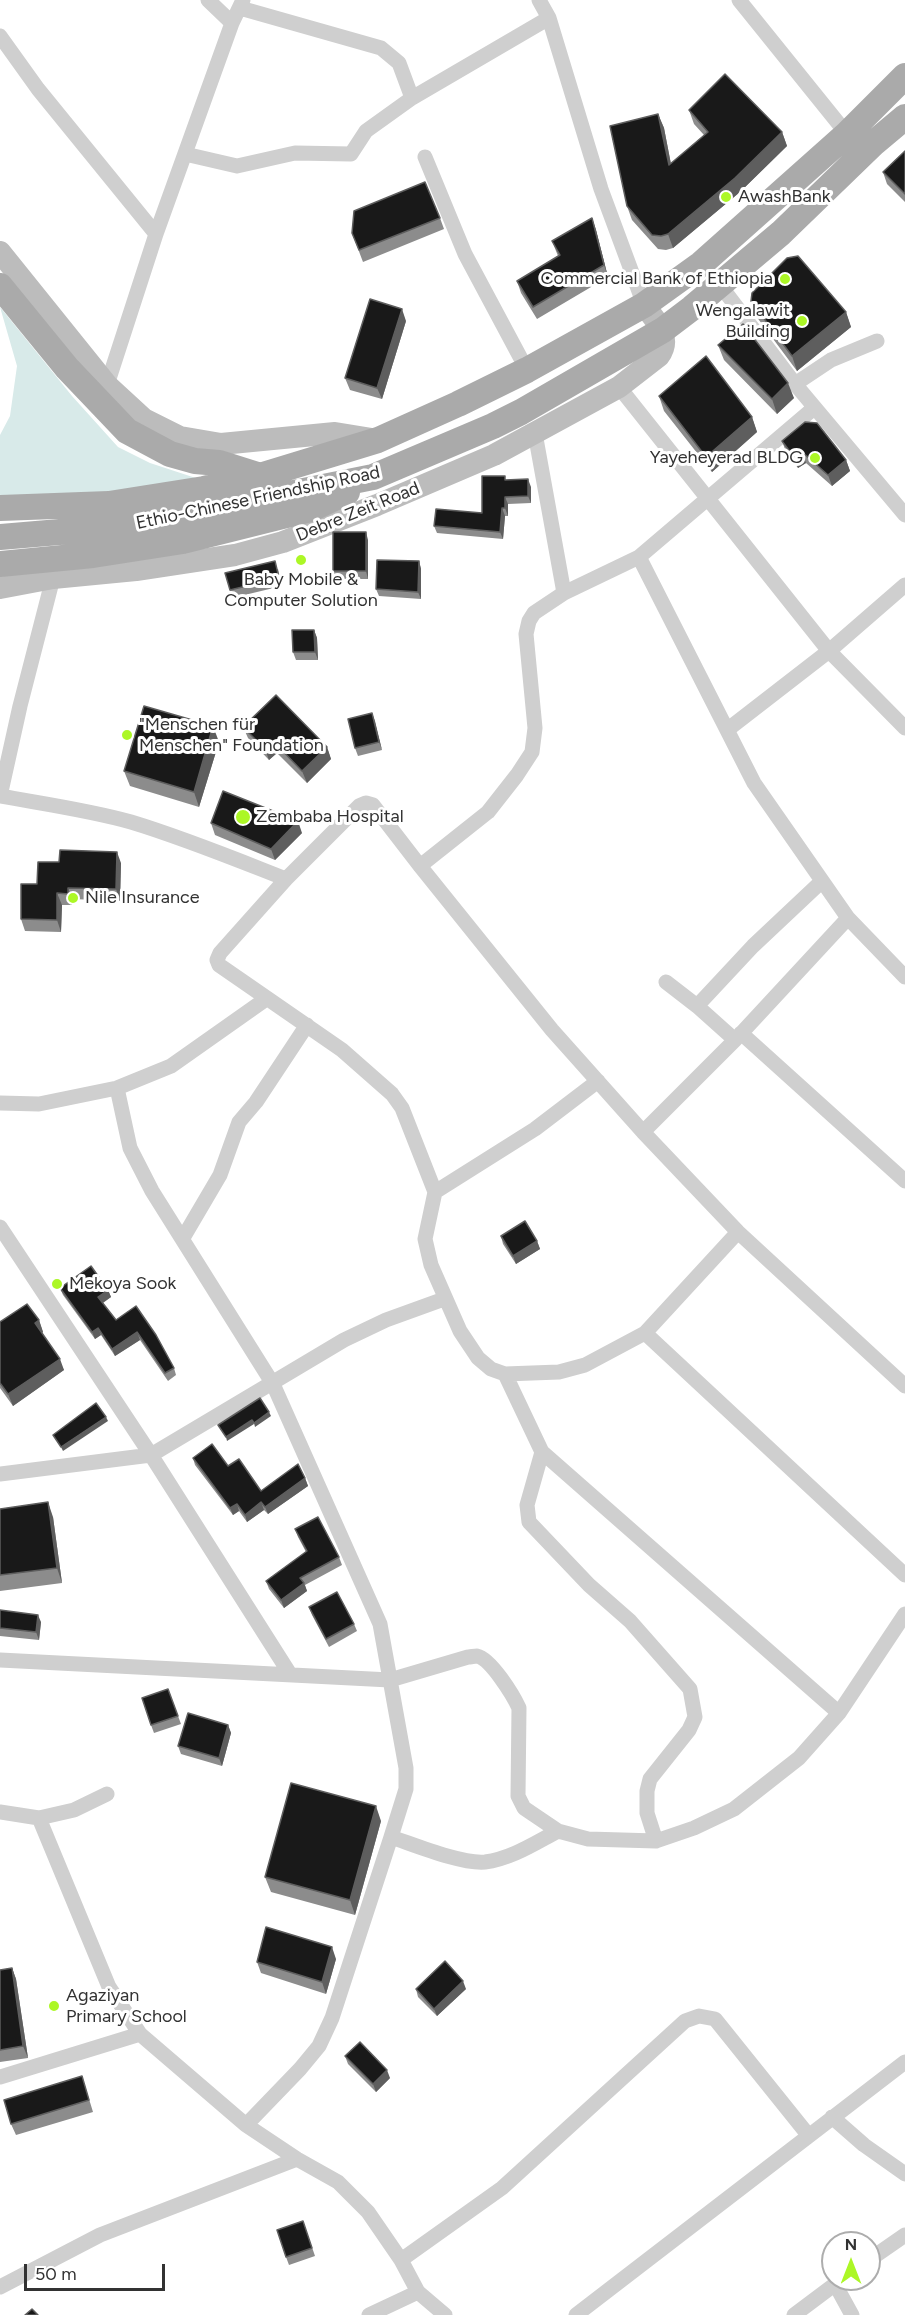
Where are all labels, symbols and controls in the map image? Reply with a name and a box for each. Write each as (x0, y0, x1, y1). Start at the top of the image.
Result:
place label: AwashBank (738, 186, 830, 208)
marker: AwashBank (719, 190, 733, 204)
place label: Commercial Bank of Ethiopia (540, 268, 773, 290)
marker: Commercial Bank of Ethiopia (778, 272, 792, 286)
place label: Wengalawit Building (696, 300, 790, 342)
marker: Wengalawit Building (795, 314, 809, 328)
place label: Yayeheyerad BLDG (650, 447, 803, 469)
marker: Yayeheyerad BLDG (808, 451, 822, 465)
street label: Ethio-Chinese Friendship Road (134, 462, 382, 534)
street label: Debre Zeit Road (293, 477, 423, 547)
marker: Baby Mobile & Computer Solution (294, 553, 308, 567)
place label: Baby Mobile & Computer Solution (224, 569, 378, 612)
place label: "Menschen für Menschen" Foundation (139, 714, 324, 756)
marker: "Menschen für Menschen" Foundation (120, 728, 134, 742)
place label: Zembaba Hospital (256, 806, 404, 828)
marker: Zembaba Hospital (234, 808, 252, 826)
place label: Nile Insurance (85, 887, 200, 909)
marker: Nile Insurance (66, 891, 80, 905)
place label: Mekoya Sook (69, 1273, 176, 1295)
marker: Mekoya Sook (50, 1277, 64, 1291)
place label: Agaziyan Primary School (66, 1985, 187, 2028)
marker: Agaziyan Primary School (47, 1999, 61, 2013)
north arrow (821, 2231, 881, 2291)
text: N (845, 2235, 857, 2254)
scale bar (27, 2252, 168, 2290)
text: 50 m (35, 2263, 77, 2285)

